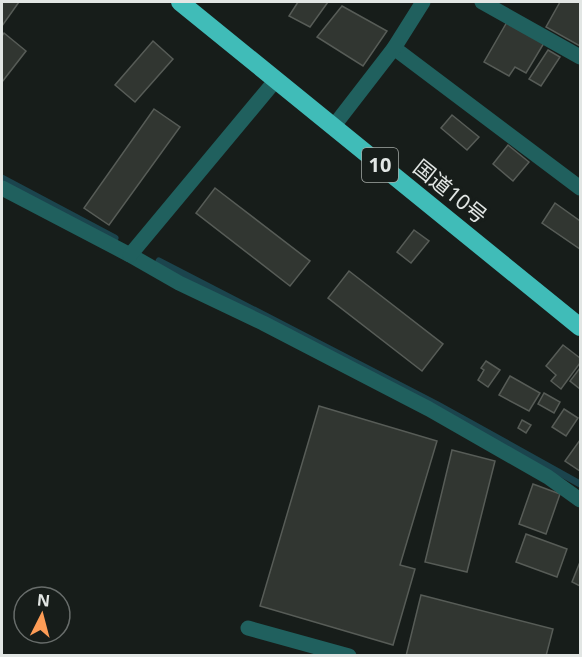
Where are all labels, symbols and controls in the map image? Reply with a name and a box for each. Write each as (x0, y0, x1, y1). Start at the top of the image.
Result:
road number: 10 (362, 148, 398, 182)
street label: 国道10号 (408, 153, 493, 229)
north arrow (12, 585, 72, 645)
text: N (36, 588, 51, 612)

